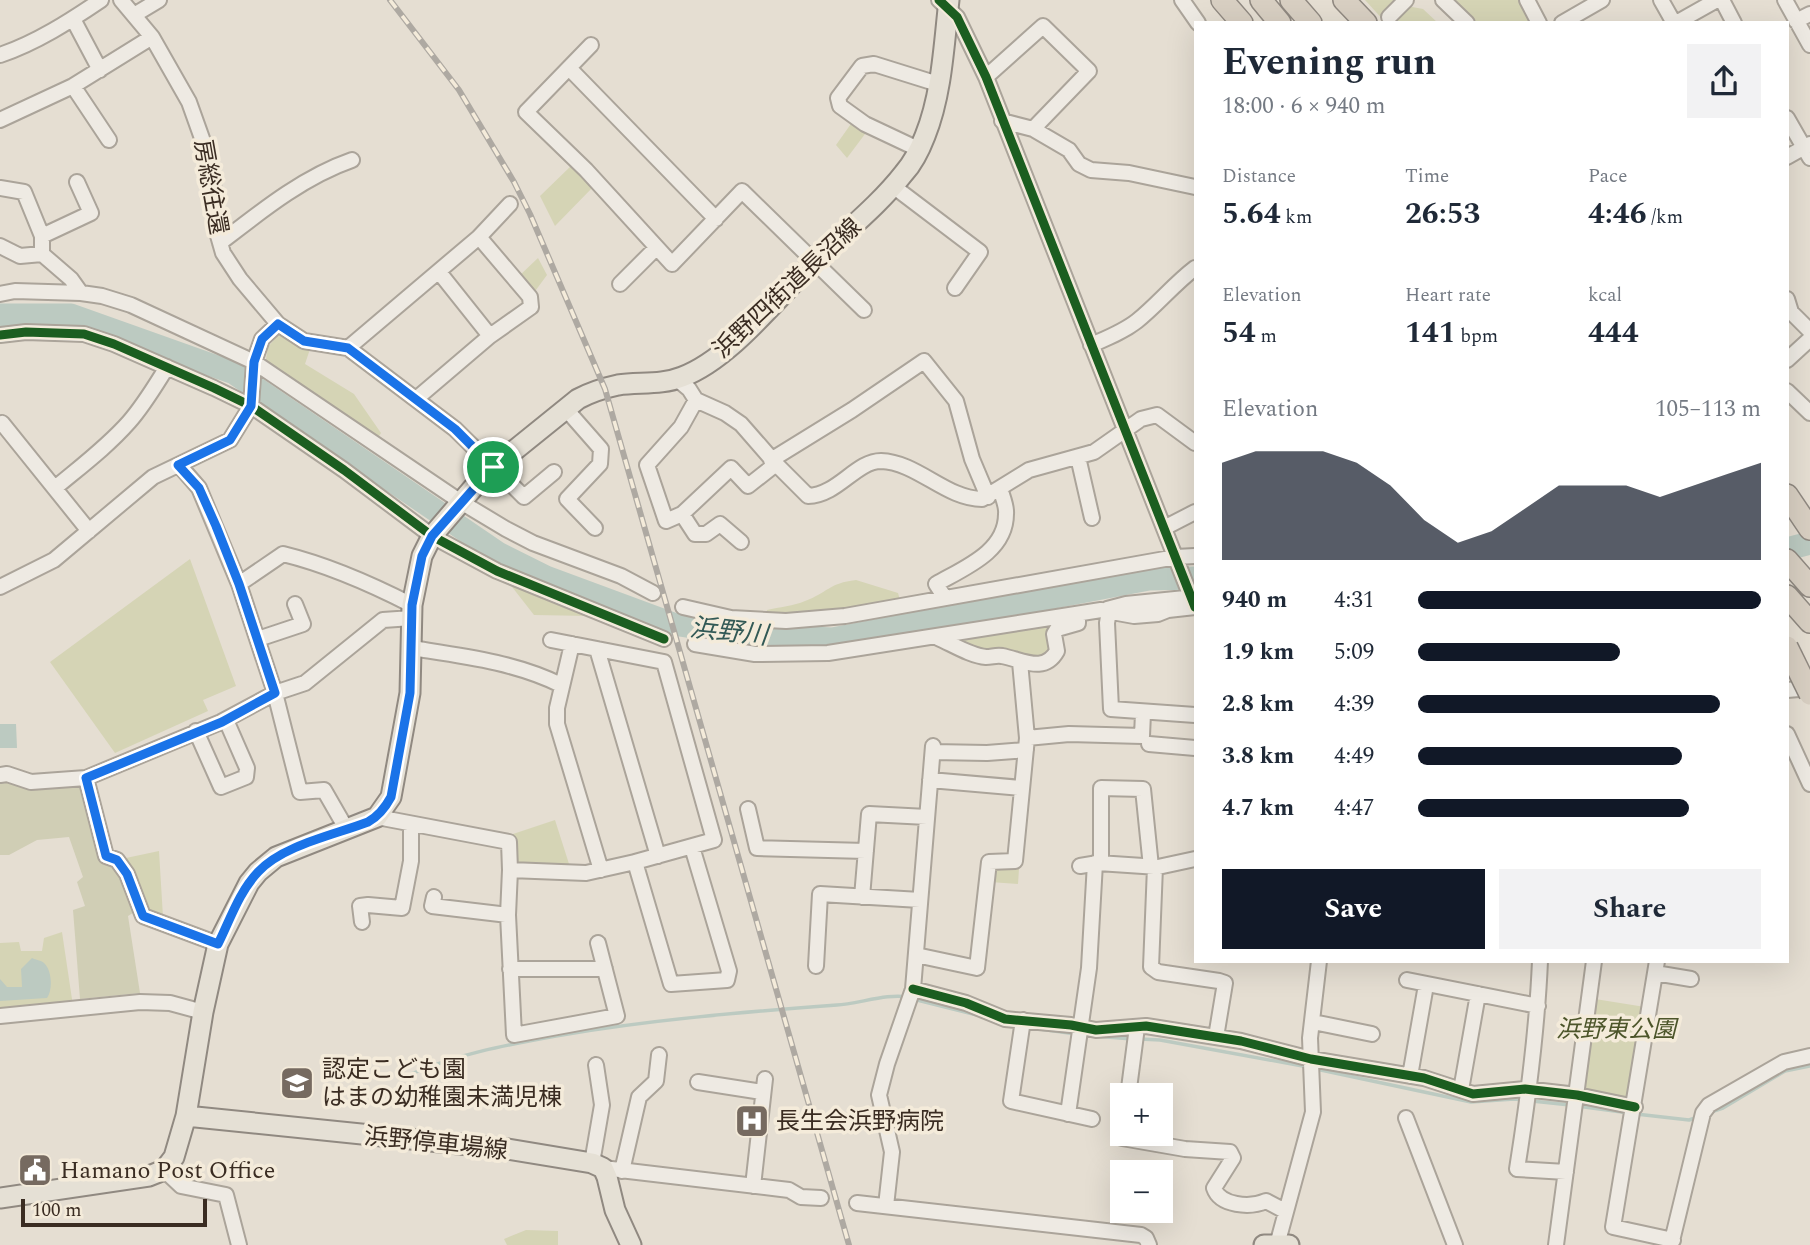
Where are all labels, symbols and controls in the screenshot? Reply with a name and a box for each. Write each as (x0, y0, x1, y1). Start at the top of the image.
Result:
text: Evening run (1222, 34, 1436, 92)
button: share (1687, 44, 1761, 118)
text: 18:00 · 6 × 940 m (1222, 89, 1386, 124)
street label: 房総往還 (184, 137, 236, 238)
text: Distance (1222, 162, 1296, 191)
text: Time (1405, 162, 1449, 191)
text: Pace (1588, 162, 1627, 191)
text: 5.64 (1222, 191, 1281, 237)
text: 26:53 (1405, 191, 1480, 237)
text: 4:46 (1588, 191, 1647, 237)
text: km (1281, 203, 1312, 232)
text: /km (1647, 203, 1683, 232)
street label: 浜野四街道長沼線 (705, 210, 870, 367)
text: Elevation (1222, 281, 1302, 310)
text: Heart rate (1405, 281, 1491, 310)
text: kcal (1588, 281, 1622, 310)
text: 54 (1222, 310, 1256, 356)
text: 141 (1405, 310, 1456, 356)
text: 444 (1588, 310, 1639, 356)
text: m (1256, 322, 1277, 351)
text: bpm (1456, 322, 1498, 351)
text: Elevation (1222, 392, 1318, 427)
text: 105–113 m (1655, 392, 1761, 427)
pin (463, 437, 523, 497)
icon: arrive (474, 448, 512, 486)
text: 940 m (1222, 583, 1287, 618)
text: 4:31 (1334, 583, 1374, 618)
water label: 浜野川 (688, 608, 773, 656)
text: 1.9 km (1222, 635, 1294, 670)
text: 5:09 (1334, 635, 1374, 670)
text: 2.8 km (1222, 687, 1294, 722)
text: 4:39 (1334, 687, 1374, 722)
text: 3.8 km (1222, 739, 1294, 774)
text: 4:49 (1334, 739, 1374, 774)
text: 4.7 km (1222, 791, 1294, 826)
text: 4:47 (1334, 791, 1374, 826)
button: Save (1222, 869, 1485, 949)
button: Share (1499, 869, 1761, 949)
park label: 浜野東公園 (1556, 1012, 1679, 1048)
place label: 認定こども園 はまの幼稚園未満児棟 (322, 1052, 562, 1116)
school or university icon: 認定こども園 はまの幼稚園未満児棟 (278, 1064, 316, 1102)
map controls (1110, 1083, 1173, 1223)
button: + (1110, 1083, 1173, 1146)
hospital icon: 長生会浜野病院 (733, 1102, 771, 1140)
place label: 長生会浜野病院 (776, 1104, 944, 1140)
street label: 浜野停車場線 (362, 1119, 509, 1169)
public building icon: Hamano Post Office (16, 1151, 54, 1189)
place label: Hamano Post Office (60, 1153, 275, 1189)
button: − (1110, 1160, 1173, 1223)
scale bar (21, 1196, 206, 1228)
text: 100 m (32, 1196, 82, 1225)

